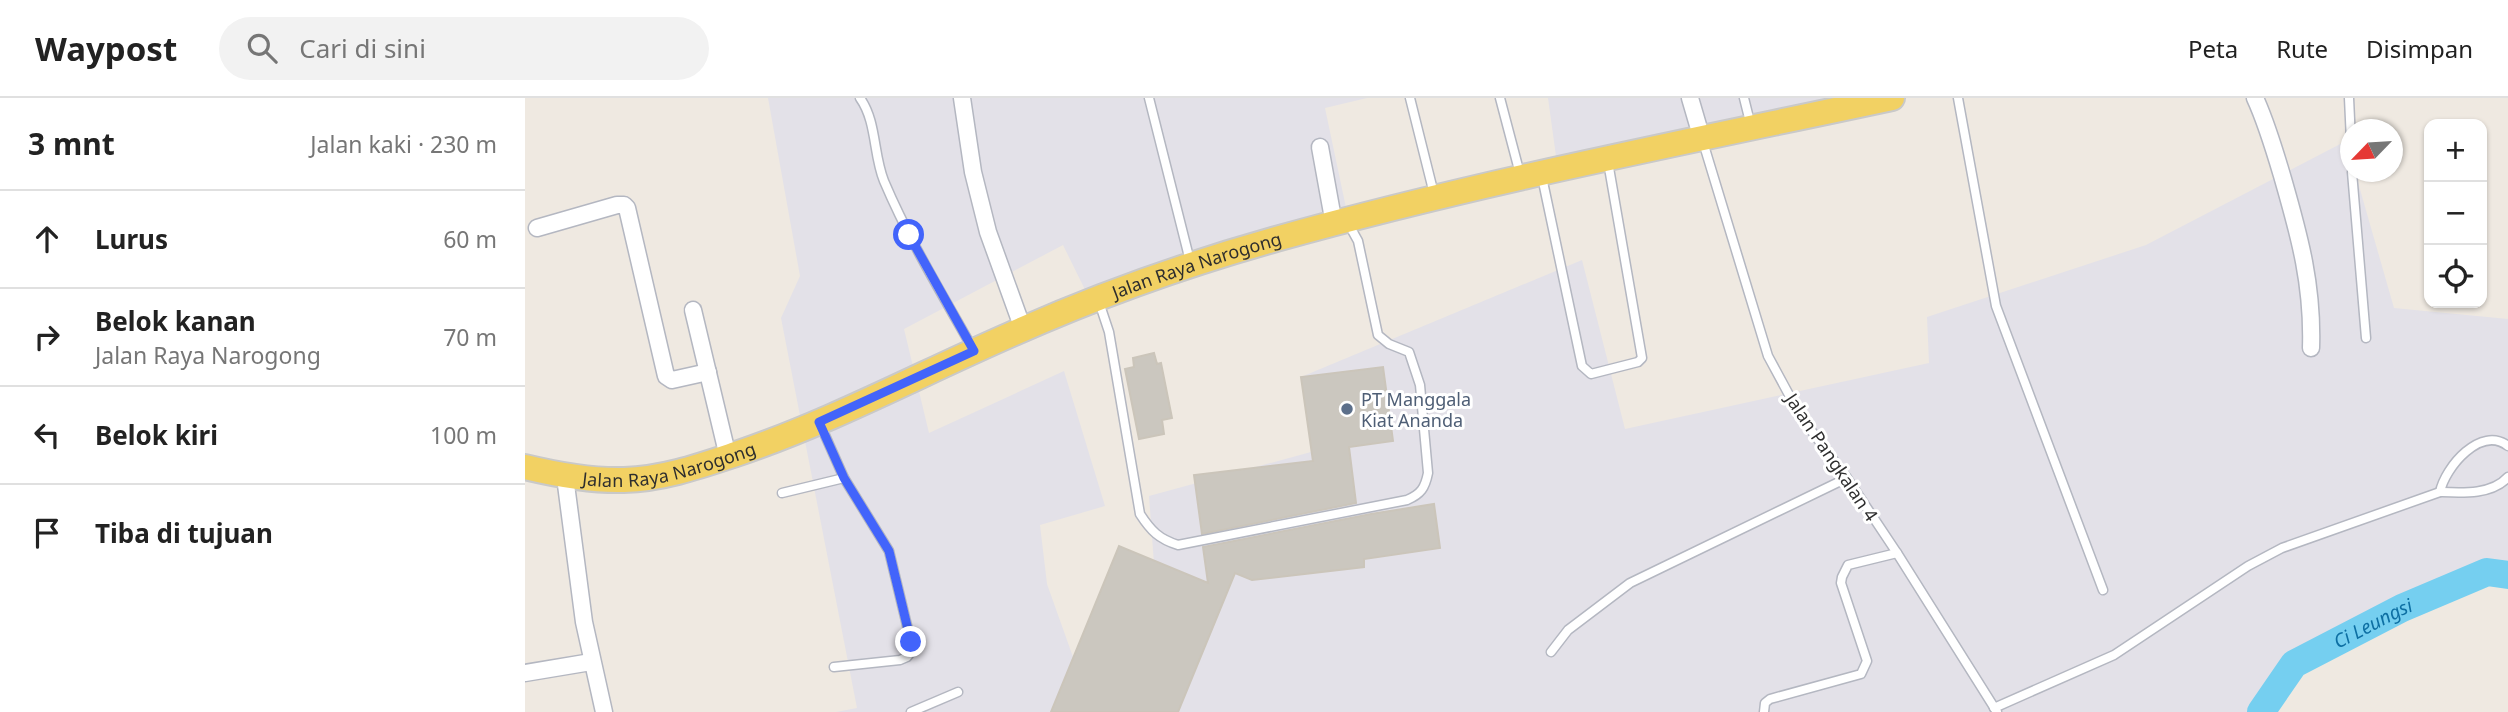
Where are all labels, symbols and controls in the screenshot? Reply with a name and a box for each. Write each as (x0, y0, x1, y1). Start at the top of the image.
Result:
search box (219, 17, 709, 80)
text: Waypost (35, 26, 177, 71)
icon: search (243, 29, 281, 67)
text: Cari di sini (299, 30, 426, 66)
text: Peta (2188, 32, 2238, 65)
text: Rute (2276, 32, 2328, 65)
text: Disimpan (2366, 32, 2473, 65)
north arrow (2340, 119, 2403, 182)
map controls (2424, 119, 2487, 308)
button: + (2424, 119, 2487, 182)
text: 3 mnt (28, 123, 115, 164)
text: Jalan kaki · 230 m (310, 128, 497, 160)
button: − (2424, 182, 2487, 245)
route start (893, 219, 924, 250)
icon: ahead (28, 220, 66, 258)
text: Lurus (95, 221, 168, 257)
text: 60 m (443, 223, 497, 255)
street label: Jalan Raya Narogong (1107, 226, 1284, 305)
button: locate (2424, 245, 2487, 308)
text: Belok kanan (95, 303, 256, 339)
icon: right (28, 318, 66, 356)
text: 70 m (443, 321, 497, 353)
text: Jalan Raya Narogong (95, 339, 321, 371)
place label: PT Manggala Kiat Ananda (1361, 387, 1471, 432)
street label: Jalan Pangkalan 4 (1779, 387, 1884, 526)
marker: PT Manggala Kiat Ananda (1339, 401, 1355, 417)
icon: left (28, 416, 66, 454)
text: Belok kiri (95, 417, 218, 453)
text: 100 m (430, 419, 497, 451)
street label: Jalan Raya Narogong (579, 436, 759, 492)
icon: arrive (28, 514, 66, 552)
text: Tiba di tujuan (95, 515, 273, 551)
water label: Ci Leungsi (2329, 592, 2417, 654)
route end (895, 626, 926, 657)

